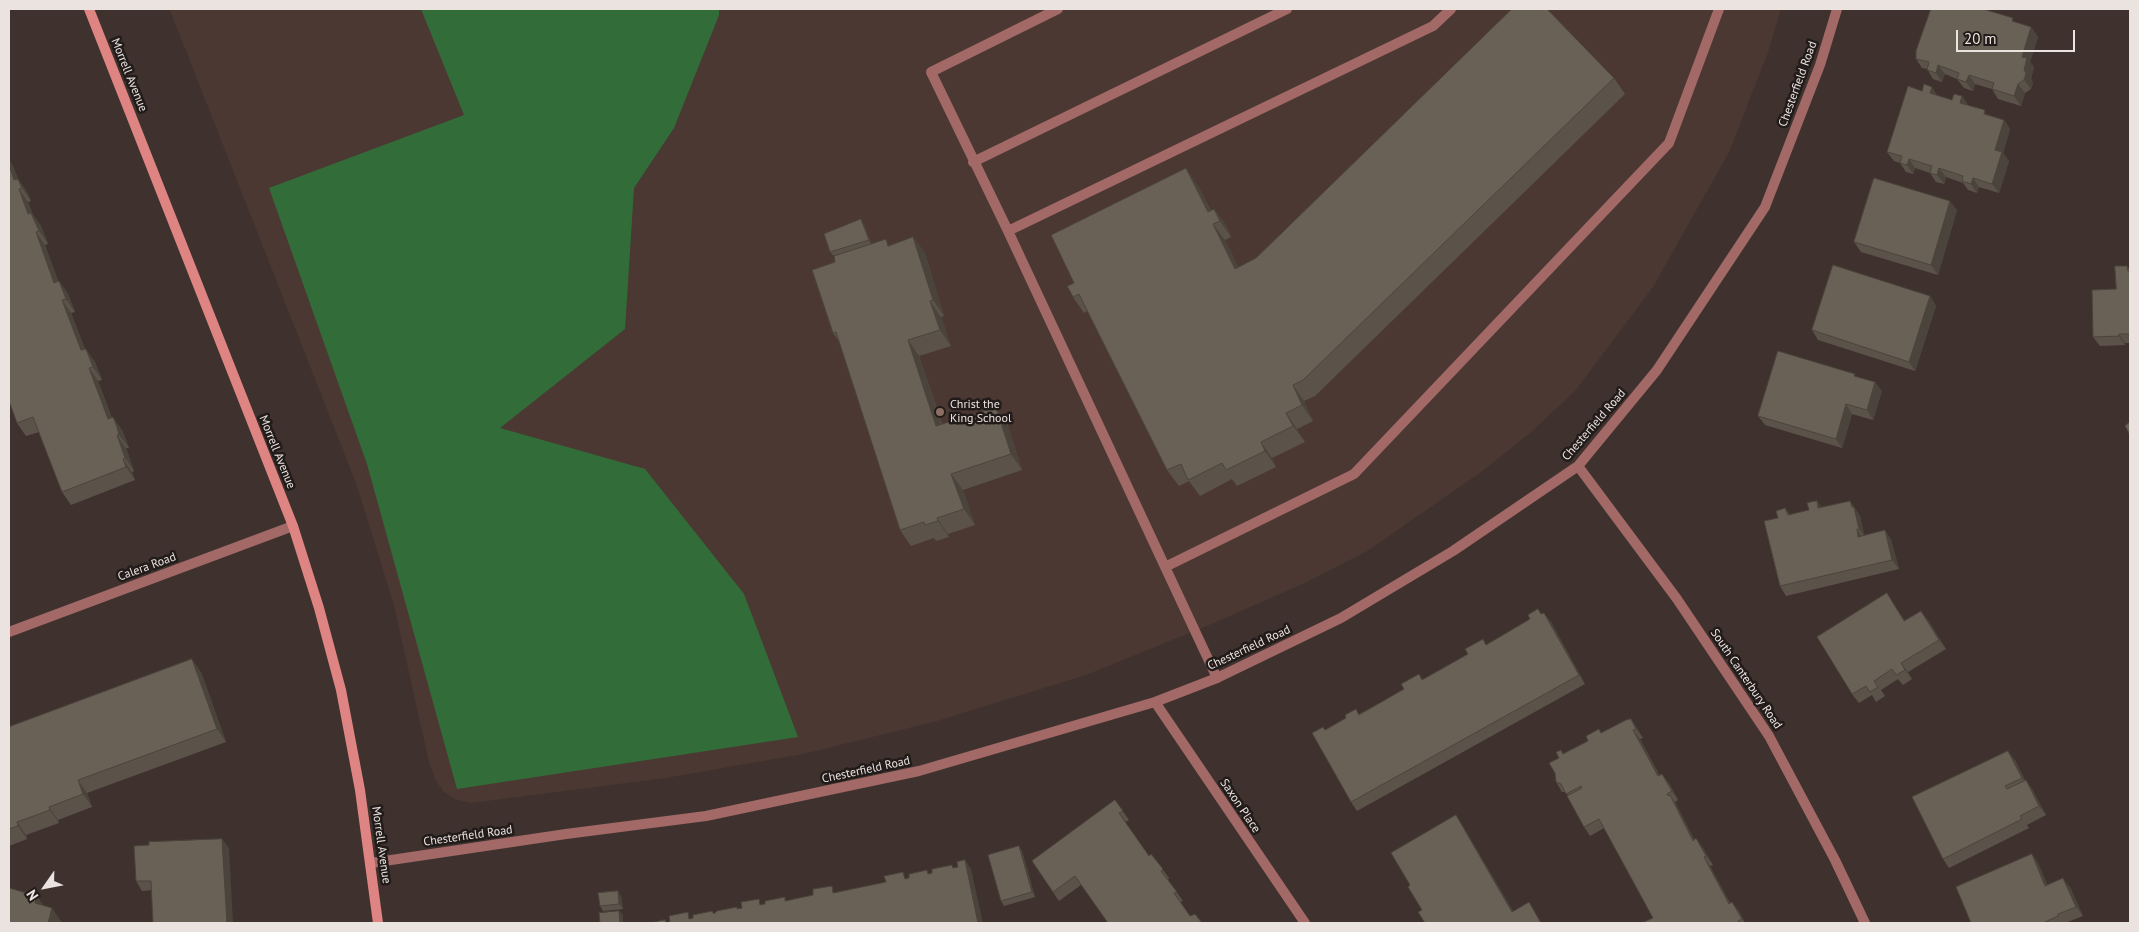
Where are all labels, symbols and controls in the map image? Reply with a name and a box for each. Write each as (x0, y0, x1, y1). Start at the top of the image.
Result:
scale bar (1959, 20, 2078, 52)
text: 20 m (1964, 29, 1997, 48)
street label: Morrell Avenue (108, 36, 150, 114)
street label: Chesterfield Road (1776, 39, 1820, 129)
street label: Chesterfield Road (1559, 386, 1629, 464)
place label: Christ the King School (950, 398, 1011, 426)
marker: Christ the King School (934, 406, 946, 418)
street label: Morrell Avenue (256, 413, 298, 491)
street label: Calera Road (116, 550, 178, 584)
street label: Chesterfield Road (1205, 622, 1293, 674)
street label: South Canterbury Road (1707, 626, 1785, 732)
street label: Chesterfield Road (821, 754, 911, 786)
street label: Saxon Place (1217, 776, 1263, 836)
street label: Morrell Avenue (368, 805, 394, 885)
street label: Chesterfield Road (423, 823, 513, 849)
north arrow (20, 862, 70, 912)
text: N (22, 886, 42, 904)

